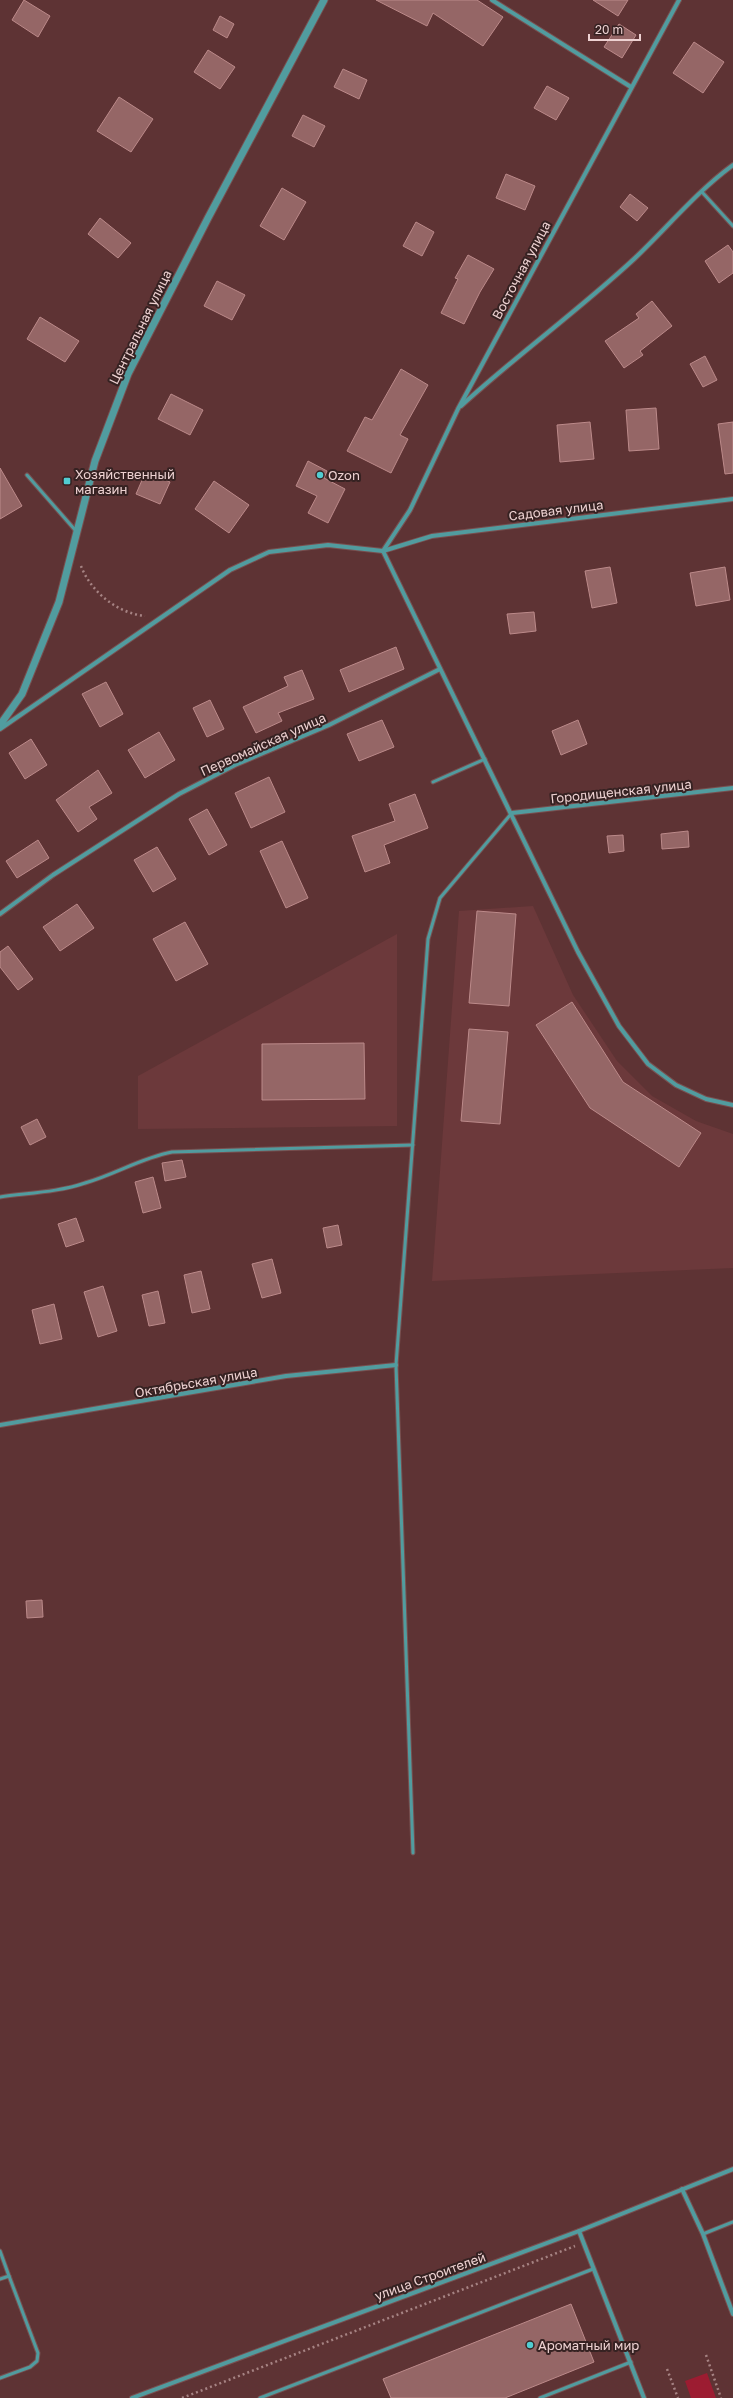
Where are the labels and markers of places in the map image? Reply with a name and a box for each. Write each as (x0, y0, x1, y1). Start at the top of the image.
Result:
place label: Хозяйственный магазин (75, 466, 175, 497)
place label: Ozon (328, 467, 360, 483)
marker: Ozon (315, 470, 325, 480)
marker: Хозяйственный магазин (62, 476, 72, 486)
place label: Ароматный мир (538, 2337, 639, 2353)
marker: Ароматный мир (525, 2340, 535, 2350)

